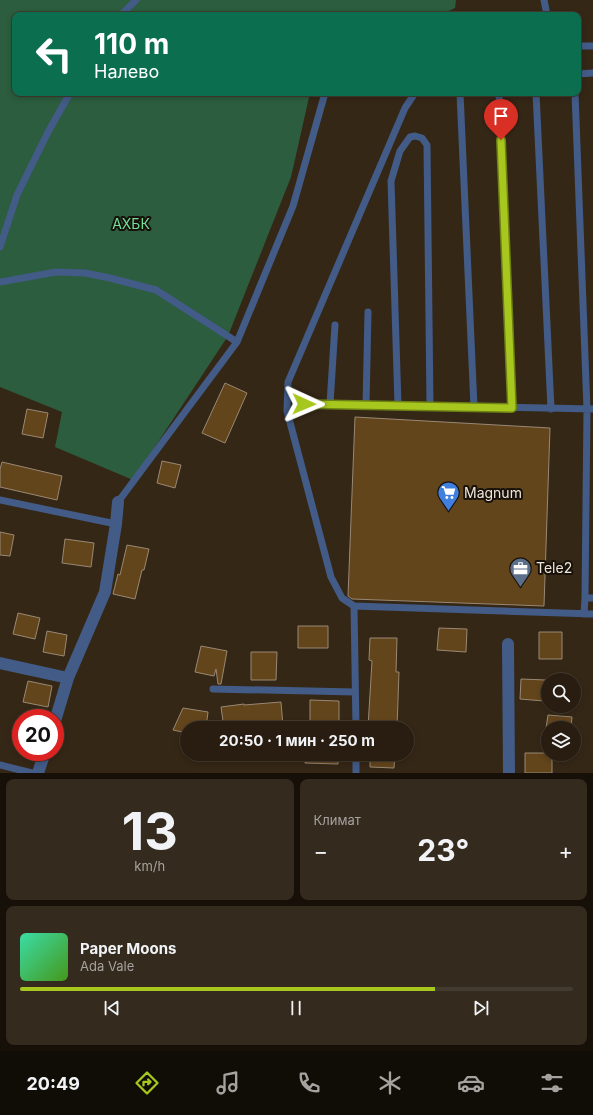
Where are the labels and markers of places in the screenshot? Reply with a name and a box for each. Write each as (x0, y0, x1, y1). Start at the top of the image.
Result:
pin (484, 99, 518, 140)
supermarket icon: Magnum (436, 480, 462, 513)
place label: Magnum (464, 484, 522, 501)
office icon: Tele2 (508, 555, 534, 588)
place label: Tele2 (536, 559, 572, 576)

